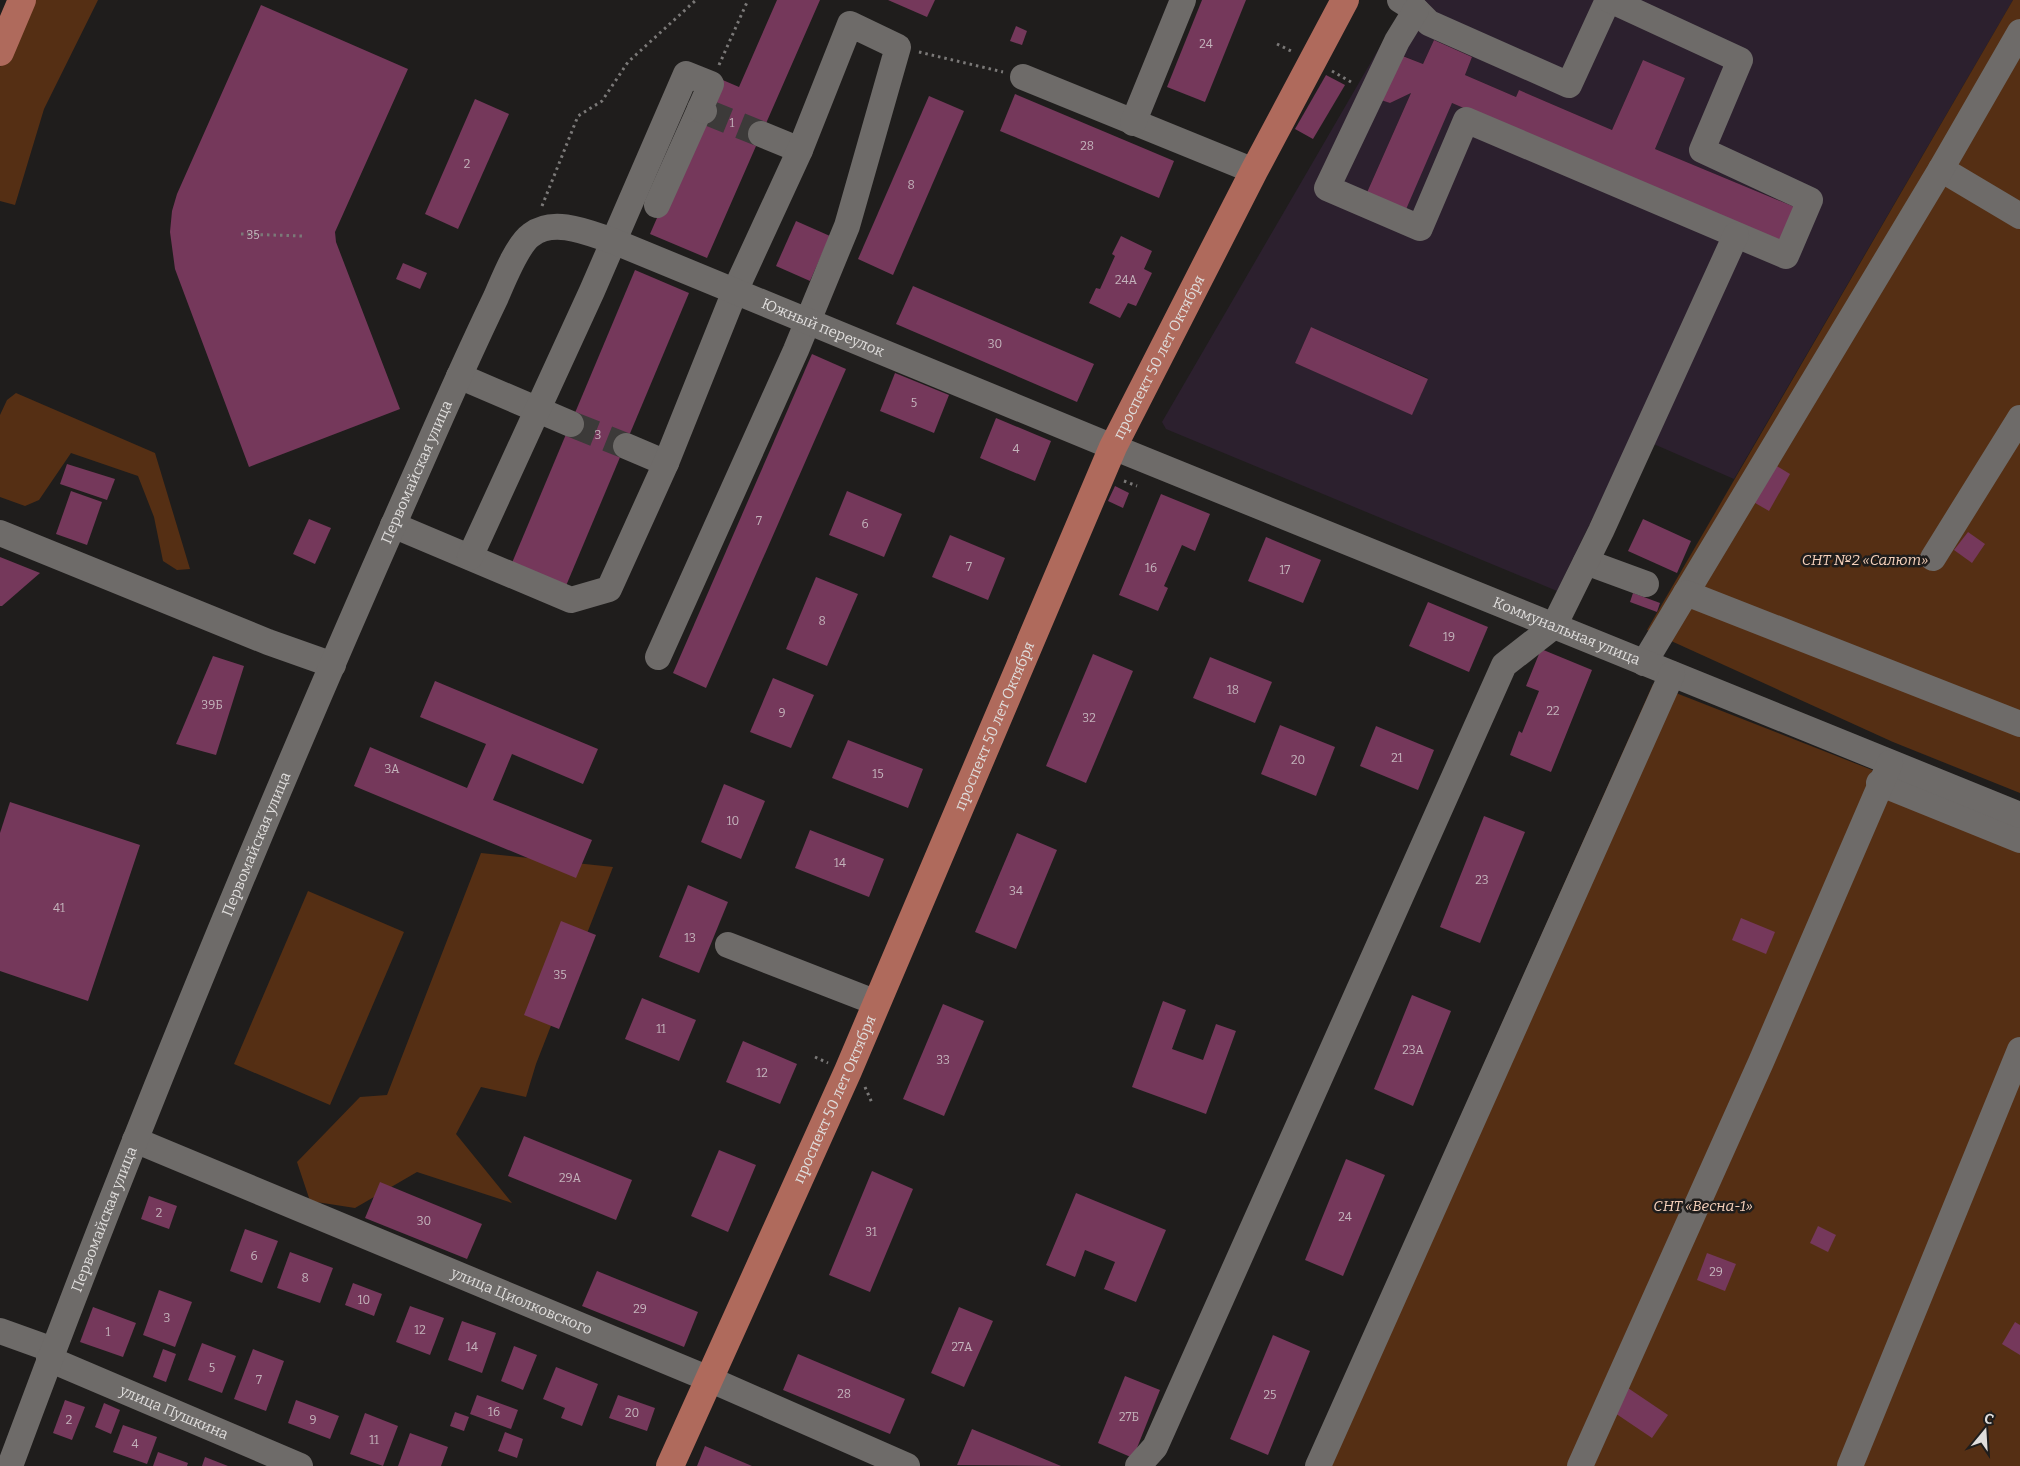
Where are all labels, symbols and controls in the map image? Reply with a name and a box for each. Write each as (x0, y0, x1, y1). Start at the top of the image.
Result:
house number: 24 (1199, 37, 1213, 51)
house number: 1 (730, 116, 735, 130)
house number: 28 (1080, 139, 1094, 153)
house number: 2 (464, 157, 470, 171)
house number: 8 (907, 178, 915, 192)
house number: 35 (246, 228, 260, 242)
street label: проспект 50 лет Октября (1109, 272, 1208, 442)
house number: 24А (1115, 273, 1138, 287)
street label: Южный переулок (759, 294, 887, 361)
house number: 30 (988, 337, 1002, 351)
house number: 5 (911, 396, 917, 410)
street label: Первомайская улица (377, 398, 456, 547)
house number: 3 (595, 428, 602, 442)
house number: 4 (1012, 442, 1020, 456)
house number: 7 (756, 514, 762, 528)
house number: 6 (861, 517, 869, 531)
park label: СНТ №2 «Салют» (1802, 551, 1928, 569)
house number: 7 (966, 560, 972, 574)
house number: 16 (1145, 561, 1157, 575)
house number: 17 (1280, 563, 1290, 577)
street label: Коммунальная улица (1490, 593, 1643, 669)
house number: 8 (818, 614, 826, 628)
house number: 19 (1443, 630, 1455, 644)
street label: проспект 50 лет Октября (951, 639, 1038, 813)
house number: 18 (1227, 683, 1239, 697)
house number: 39Б (201, 698, 223, 712)
house number: 22 (1546, 704, 1560, 718)
house number: 9 (778, 706, 786, 720)
house number: 32 (1082, 711, 1096, 725)
house number: 21 (1391, 751, 1403, 765)
house number: 20 (1291, 753, 1305, 767)
house number: 3А (385, 762, 400, 776)
house number: 15 (872, 767, 884, 781)
street label: Первомайская улица (218, 769, 295, 919)
house number: 10 (727, 814, 739, 828)
house number: 14 (834, 856, 846, 870)
house number: 23 (1475, 873, 1489, 887)
house number: 34 (1009, 884, 1023, 898)
house number: 41 (53, 901, 65, 915)
house number: 13 (684, 931, 696, 945)
house number: 35 (553, 968, 567, 982)
street label: проспект 50 лет Октября (790, 1013, 880, 1186)
house number: 11 (656, 1022, 666, 1036)
house number: 23А (1402, 1043, 1424, 1057)
house number: 33 (936, 1053, 950, 1067)
house number: 12 (756, 1066, 768, 1080)
street label: Первомайская улица (68, 1144, 141, 1295)
house number: 29А (559, 1171, 582, 1185)
park label: СНТ «Весна-1» (1653, 1197, 1753, 1215)
house number: 2 (156, 1206, 162, 1220)
house number: 24 (1338, 1210, 1352, 1224)
house number: 30 (417, 1214, 431, 1228)
house number: 31 (865, 1225, 877, 1239)
house number: 6 (250, 1249, 258, 1263)
street label: улица Циолковского (447, 1263, 595, 1338)
house number: 29 (1709, 1265, 1723, 1279)
house number: 8 (301, 1271, 309, 1285)
house number: 10 (358, 1293, 370, 1307)
house number: 29 (633, 1302, 647, 1316)
house number: 3 (164, 1311, 171, 1325)
house number: 12 (414, 1323, 426, 1337)
house number: 1 (106, 1325, 111, 1339)
house number: 14 (466, 1340, 478, 1354)
house number: 27А (952, 1340, 973, 1354)
house number: 5 (209, 1361, 215, 1375)
house number: 7 (256, 1373, 262, 1387)
street label: улица Пушкина (116, 1381, 231, 1443)
house number: 28 (837, 1387, 851, 1401)
house number: 25 (1264, 1388, 1276, 1402)
house number: 16 (488, 1405, 500, 1419)
house number: 20 (625, 1406, 639, 1420)
north arrow (1960, 1406, 2010, 1456)
house number: 27Б (1119, 1410, 1139, 1424)
text: С (1982, 1410, 1996, 1429)
house number: 2 (66, 1413, 72, 1427)
house number: 9 (309, 1413, 317, 1427)
house number: 11 (369, 1433, 379, 1447)
house number: 4 (131, 1437, 139, 1451)

